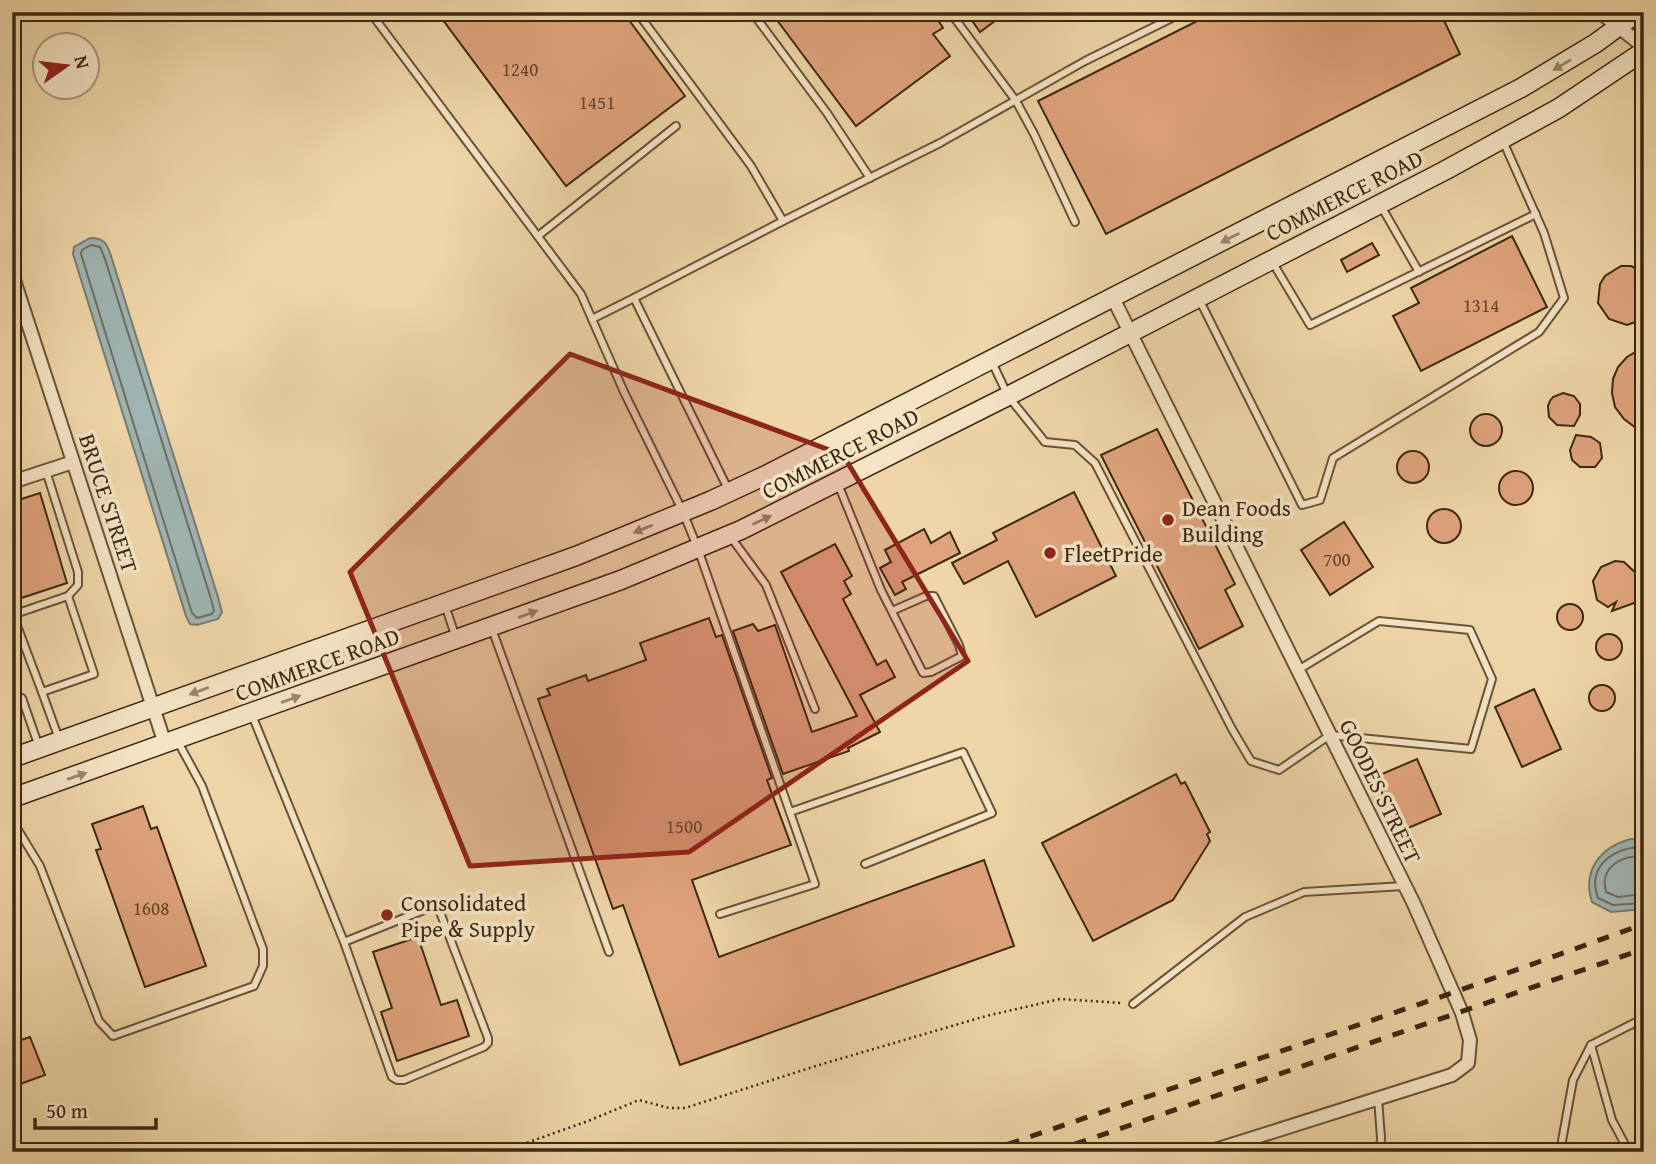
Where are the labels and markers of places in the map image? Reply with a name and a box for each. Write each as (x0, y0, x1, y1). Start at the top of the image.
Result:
place label: Dean Foods Building (1182, 491, 1291, 550)
marker: Dean Foods Building (1160, 512, 1176, 528)
place label: FleetPride (1064, 537, 1163, 570)
marker: FleetPride (1042, 545, 1058, 561)
place label: Consolidated Pipe & Supply (401, 886, 536, 945)
marker: Consolidated Pipe & Supply (379, 907, 395, 923)

